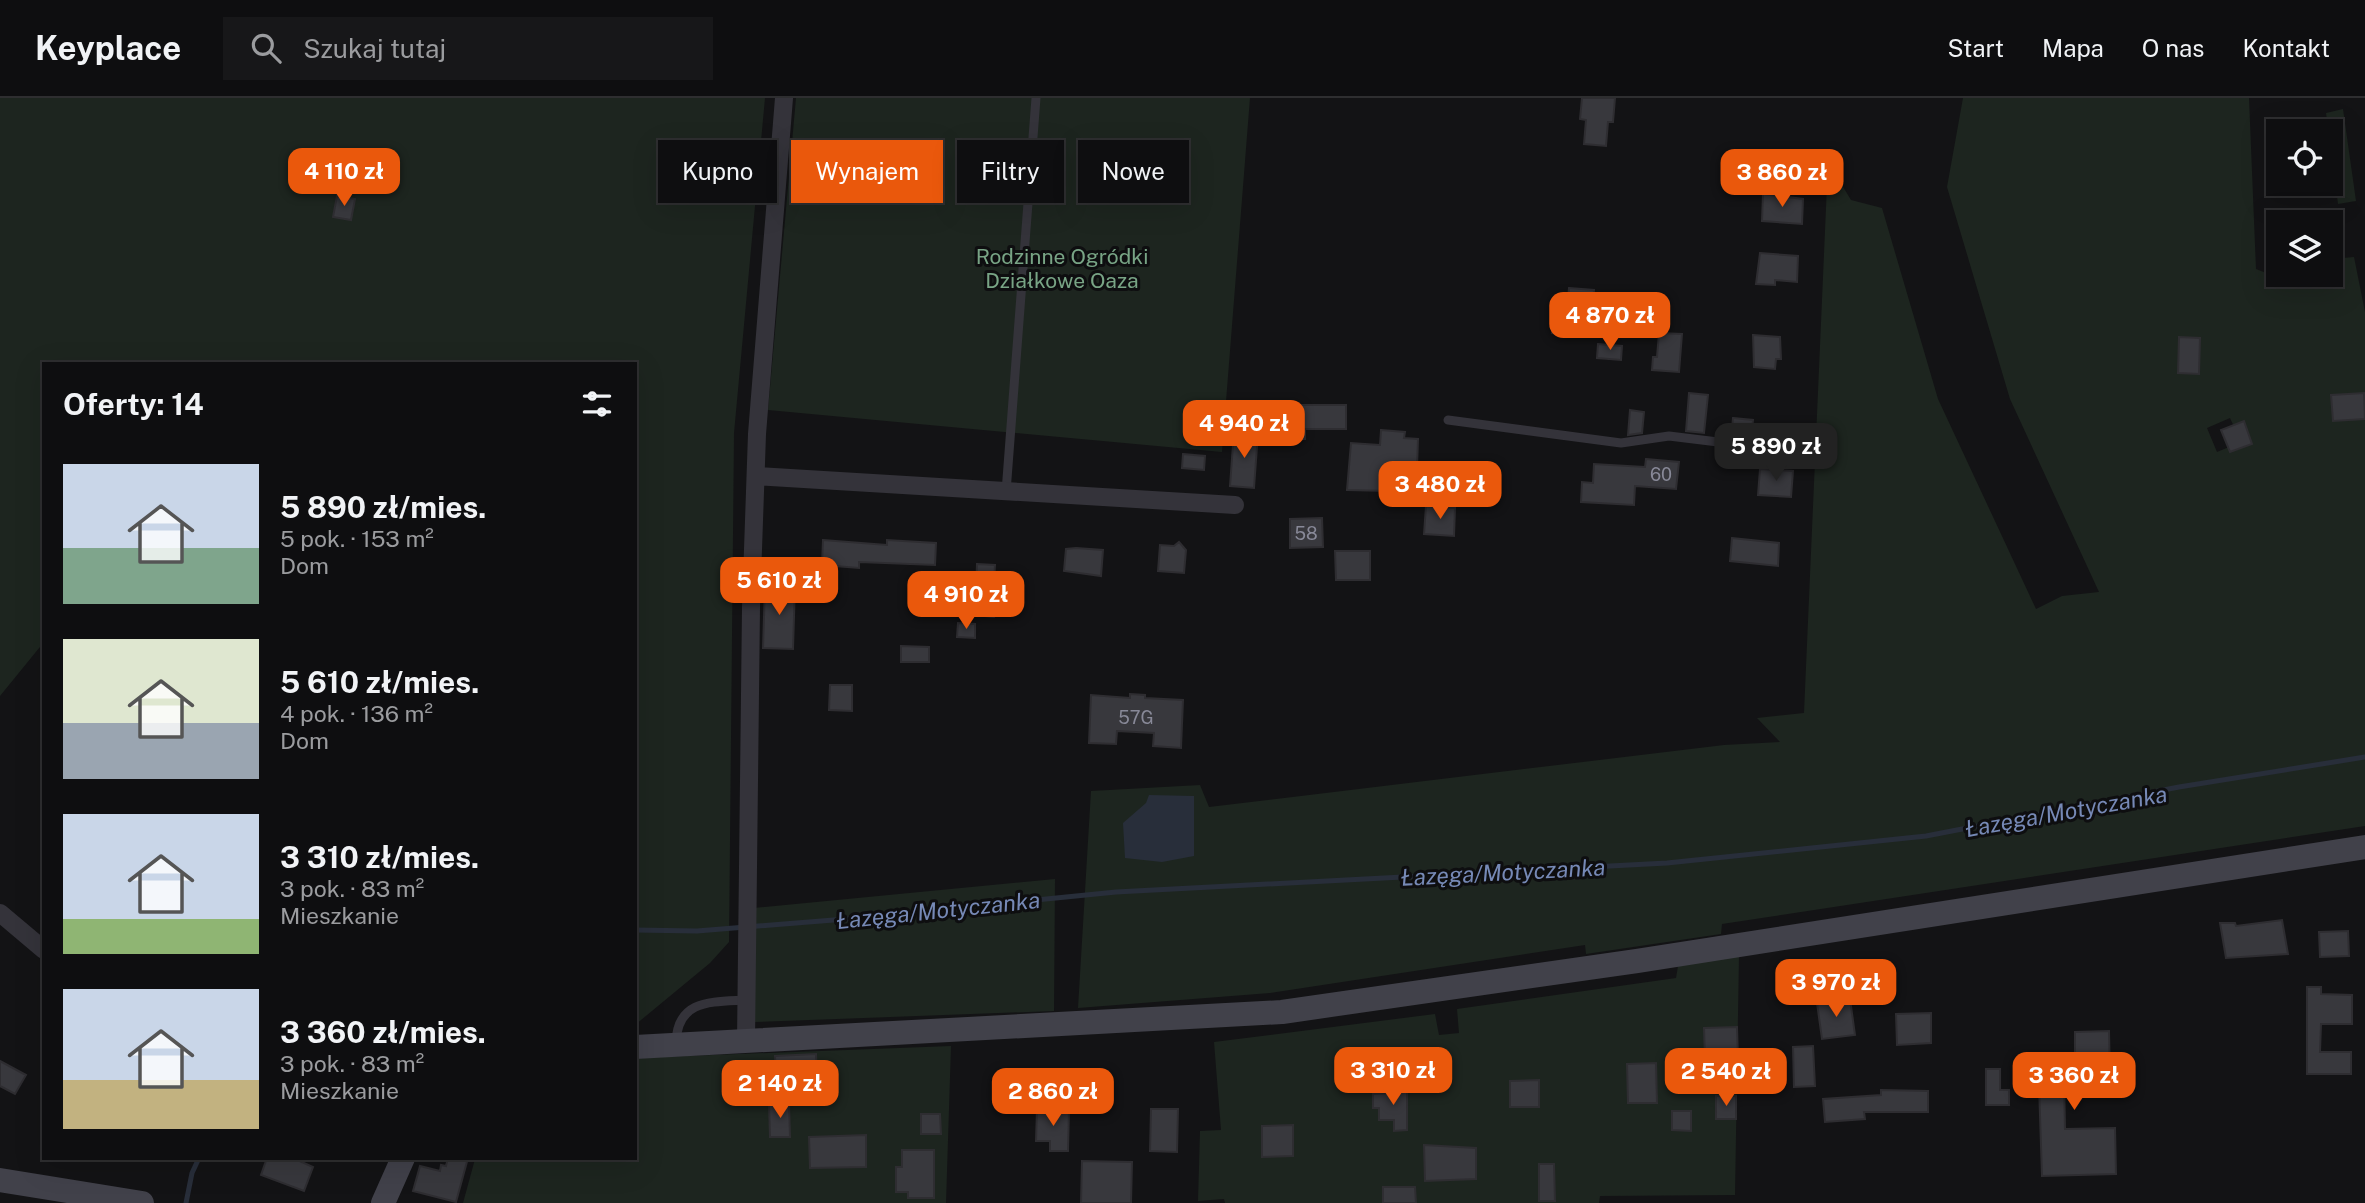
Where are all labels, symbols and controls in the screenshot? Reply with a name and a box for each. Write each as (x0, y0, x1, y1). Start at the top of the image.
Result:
search box (223, 17, 713, 80)
text: Keyplace (35, 29, 181, 67)
icon: search (247, 29, 285, 67)
text: Szukaj tutaj (303, 33, 446, 64)
text: Start (1947, 34, 2004, 62)
text: Mapa (2042, 34, 2104, 62)
text: O nas (2142, 34, 2204, 62)
text: Kontakt (2242, 34, 2330, 62)
map controls (2266, 119, 2343, 287)
button: locate (2266, 119, 2343, 196)
chip: Kupno (658, 140, 777, 203)
chip: Wynajem (791, 140, 943, 203)
chip: Filtry (957, 140, 1064, 203)
chip: Nowe (1078, 140, 1189, 203)
pin: 4 110 zł (272, 148, 416, 208)
pin: 3 860 zł (1710, 150, 1854, 209)
text: 4 110 zł (304, 157, 384, 184)
text: 3 860 zł (1737, 158, 1827, 185)
button: layers (2266, 210, 2343, 287)
park label: Rodzinne Ogródki Działkowe Oaza (976, 244, 1148, 293)
pin: 4 870 zł (1538, 292, 1682, 352)
text: 4 870 zł (1565, 301, 1655, 328)
icon: filters (578, 385, 616, 423)
text: Oferty: 14 (63, 386, 204, 422)
pin: 4 940 zł (1172, 400, 1316, 460)
text: 4 940 zł (1199, 409, 1289, 436)
pin: 5 890 zł (1704, 424, 1848, 483)
text: 5 890 zł (1730, 432, 1822, 459)
pin: 3 480 zł (1368, 462, 1512, 521)
house number: 60 (1650, 464, 1672, 485)
text: 3 480 zł (1395, 470, 1485, 497)
text: 5 890 zł/mies. (280, 489, 486, 525)
icon: home (119, 492, 203, 576)
house number: 58 (1294, 523, 1318, 544)
text: 5 pok. · 153 m² (280, 525, 434, 552)
text: Dom (280, 552, 329, 579)
pin: 5 610 zł (707, 558, 851, 617)
text: 5 610 zł (736, 566, 822, 593)
pin: 4 910 zł (894, 572, 1038, 631)
text: 4 910 zł (923, 580, 1009, 607)
text: 5 610 zł/mies. (280, 664, 479, 700)
icon: home (119, 667, 203, 751)
text: 4 pok. · 136 m² (280, 700, 433, 727)
house number: 57G (1118, 707, 1154, 728)
text: Dom (280, 727, 329, 754)
water label: Łazęga/Motyczanka (1963, 780, 2169, 842)
text: 3 310 zł/mies. (280, 839, 479, 875)
icon: home (119, 842, 203, 926)
water label: Łazęga/Motyczanka (1400, 853, 1606, 891)
text: 3 pok. · 83 m² (280, 875, 424, 902)
water label: Łazęga/Motyczanka (835, 886, 1041, 934)
text: Mieszkanie (280, 902, 399, 929)
pin: 3 970 zł (1764, 960, 1908, 1019)
text: 3 970 zł (1791, 968, 1881, 995)
text: 3 360 zł/mies. (280, 1014, 486, 1050)
icon: home (119, 1017, 203, 1101)
pin: 3 310 zł (1321, 1048, 1465, 1107)
pin: 2 540 zł (1654, 1048, 1798, 1108)
text: 3 pok. · 83 m² (280, 1050, 424, 1077)
pin: 3 360 zł (2002, 1052, 2146, 1112)
text: 3 310 zł (1350, 1056, 1436, 1083)
text: 2 540 zł (1681, 1057, 1771, 1084)
pin: 2 140 zł (708, 1060, 852, 1120)
text: 3 360 zł (2029, 1061, 2119, 1088)
pin: 2 860 zł (981, 1068, 1125, 1128)
text: 2 140 zł (738, 1069, 822, 1096)
text: Mieszkanie (280, 1077, 399, 1104)
text: 2 860 zł (1008, 1077, 1098, 1104)

